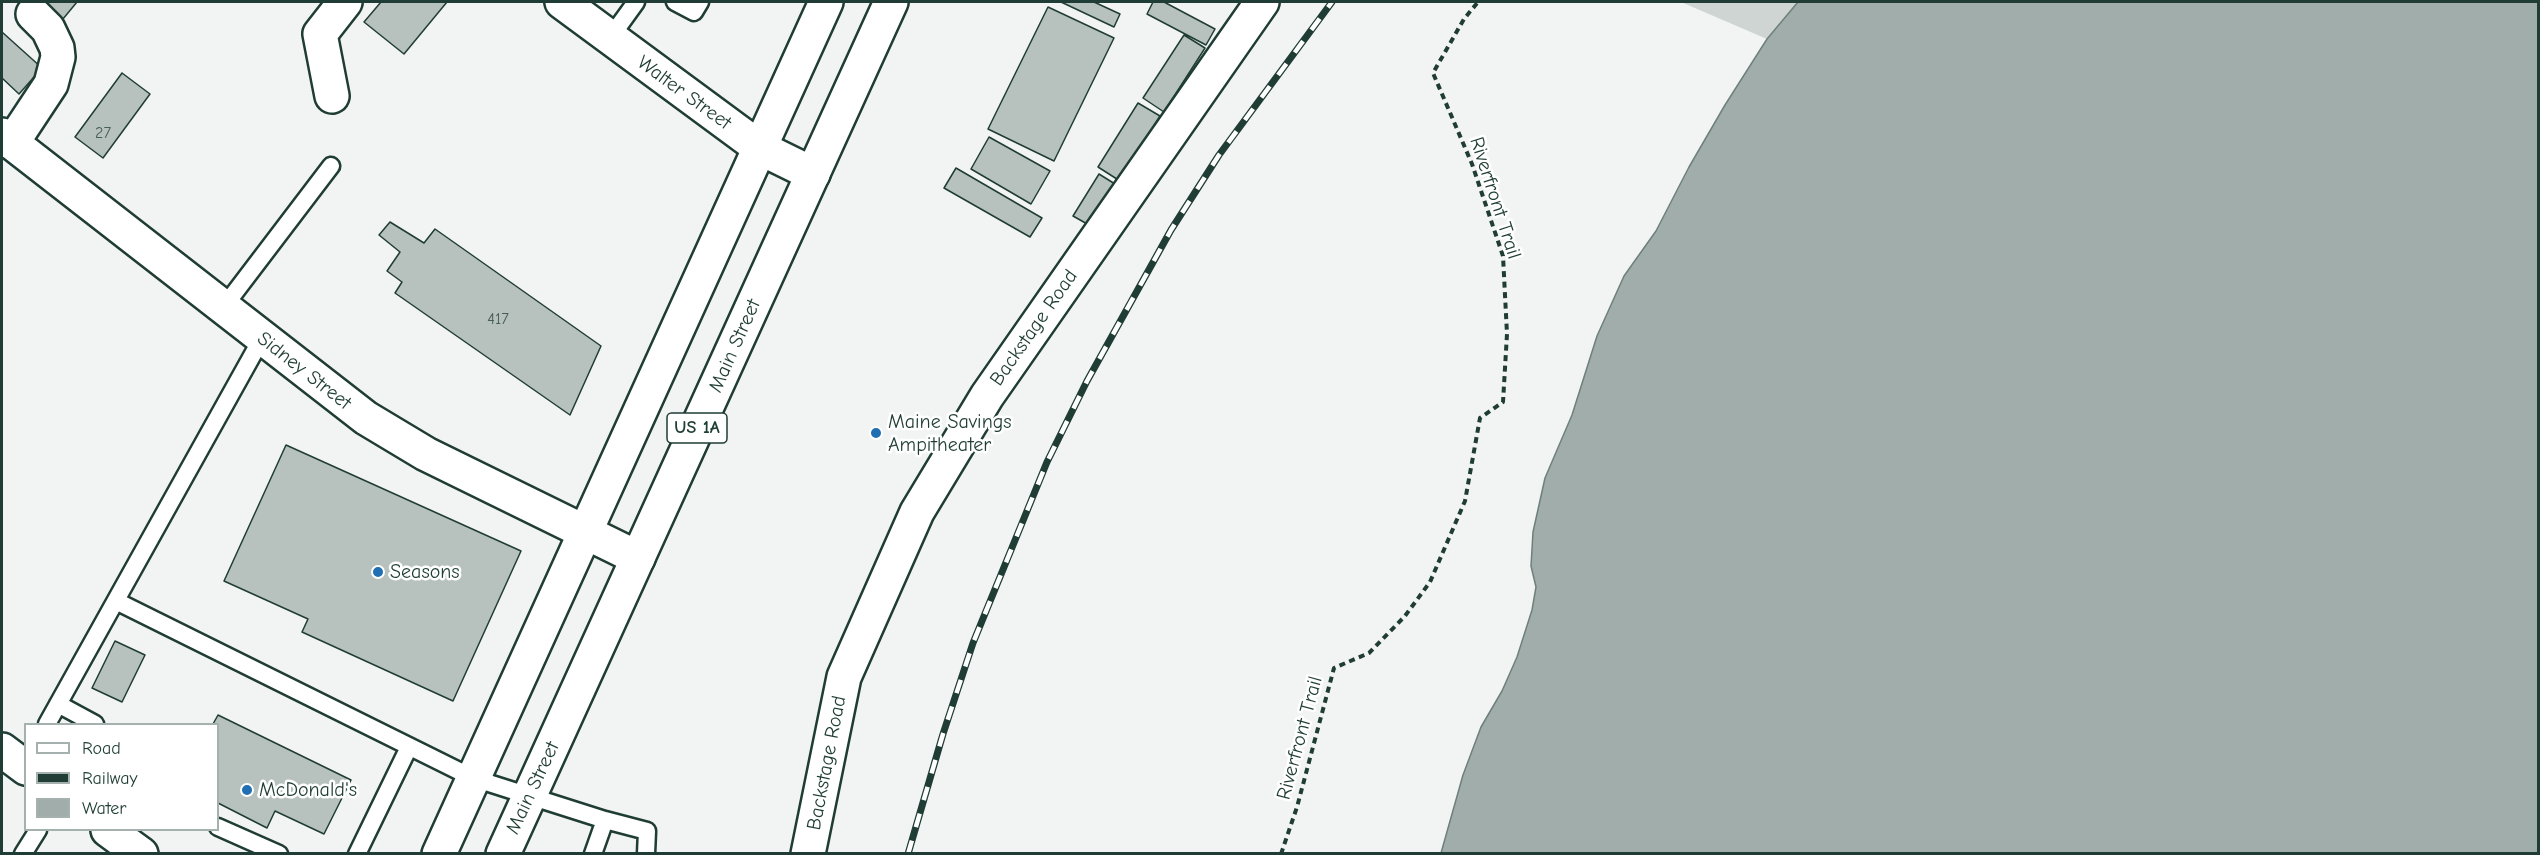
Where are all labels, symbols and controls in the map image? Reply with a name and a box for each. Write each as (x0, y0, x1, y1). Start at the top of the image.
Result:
street label: Walter Street (632, 51, 736, 135)
house number: 27 (95, 123, 111, 143)
street label: Riverfront Trail (1464, 134, 1526, 262)
street label: Backstage Road (985, 265, 1083, 391)
street label: Main Street (704, 296, 766, 396)
house number: 417 (487, 309, 509, 329)
street label: Sidney Street (252, 327, 356, 415)
place label: Maine Savings Ampitheater (888, 410, 1012, 457)
road number: US 1A (667, 413, 727, 443)
marker: Maine Savings Ampitheater (869, 426, 883, 440)
place label: Seasons (390, 560, 460, 584)
marker: Seasons (371, 565, 385, 579)
street label: Riverfront Trail (1272, 674, 1328, 802)
street label: Backstage Road (802, 694, 852, 832)
legend (24, 723, 219, 831)
text: Road (82, 738, 121, 759)
street label: Main Street (501, 738, 565, 838)
text: Railway (82, 768, 138, 789)
place label: McDonald's (259, 778, 357, 802)
marker: McDonald's (240, 783, 254, 797)
text: Water (82, 798, 126, 819)

